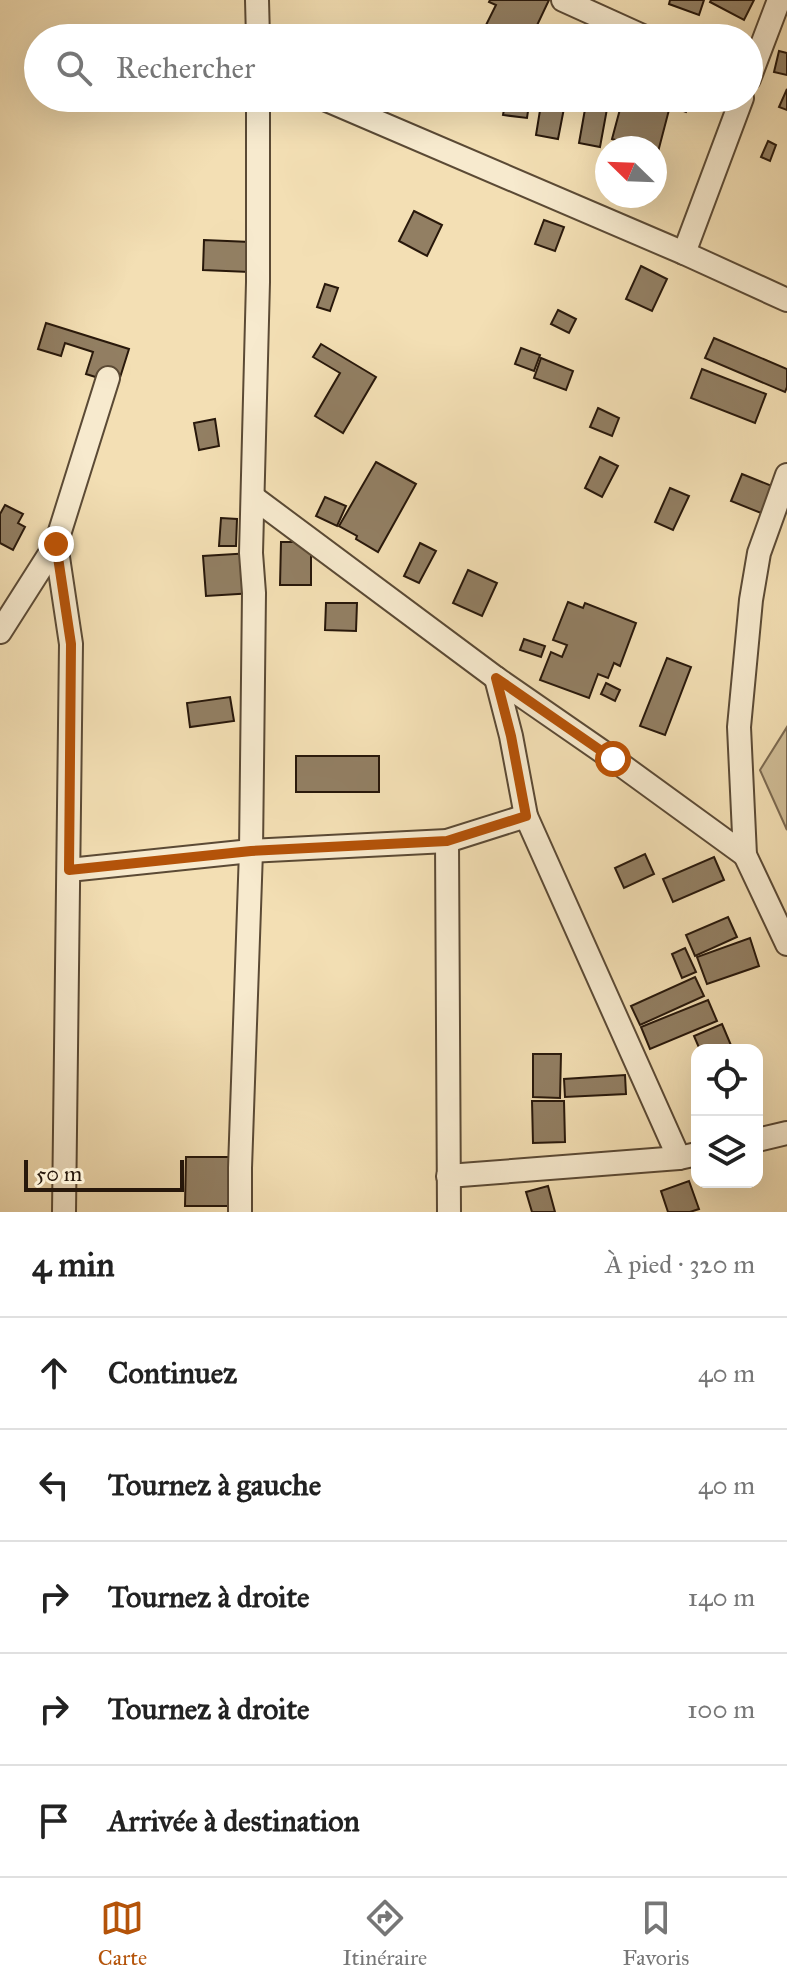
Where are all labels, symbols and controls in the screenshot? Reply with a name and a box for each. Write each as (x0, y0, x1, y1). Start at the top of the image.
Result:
search box (24, 24, 763, 112)
icon: search (52, 46, 96, 90)
text: Rechercher (116, 50, 255, 86)
north arrow (595, 136, 667, 208)
route end (38, 526, 74, 562)
route start (595, 741, 631, 777)
map controls (691, 1044, 763, 1188)
button: locate (691, 1044, 763, 1116)
button: layers (691, 1116, 763, 1188)
scale bar (24, 1156, 184, 1192)
text: 50 m (36, 1160, 82, 1187)
text: 4 min (32, 1244, 115, 1285)
text: À pied · 320 m (605, 1248, 755, 1280)
icon: ahead (32, 1351, 76, 1395)
text: Continuez (108, 1355, 237, 1391)
text: 40 m (698, 1357, 755, 1389)
icon: left (32, 1463, 76, 1507)
text: Tournez à gauche (108, 1467, 321, 1503)
text: 40 m (698, 1469, 755, 1501)
icon: right (32, 1575, 76, 1619)
text: Tournez à droite (108, 1579, 310, 1615)
text: 140 m (688, 1581, 755, 1613)
icon: right (32, 1687, 76, 1731)
text: Tournez à droite (108, 1691, 310, 1727)
text: 100 m (687, 1693, 755, 1725)
icon: arrive (32, 1799, 76, 1843)
text: Arrivée à destination (108, 1803, 360, 1839)
tab: Carte (98, 1896, 147, 1971)
tab: Itinéraire (342, 1896, 427, 1971)
tab: Favoris (622, 1896, 689, 1971)

